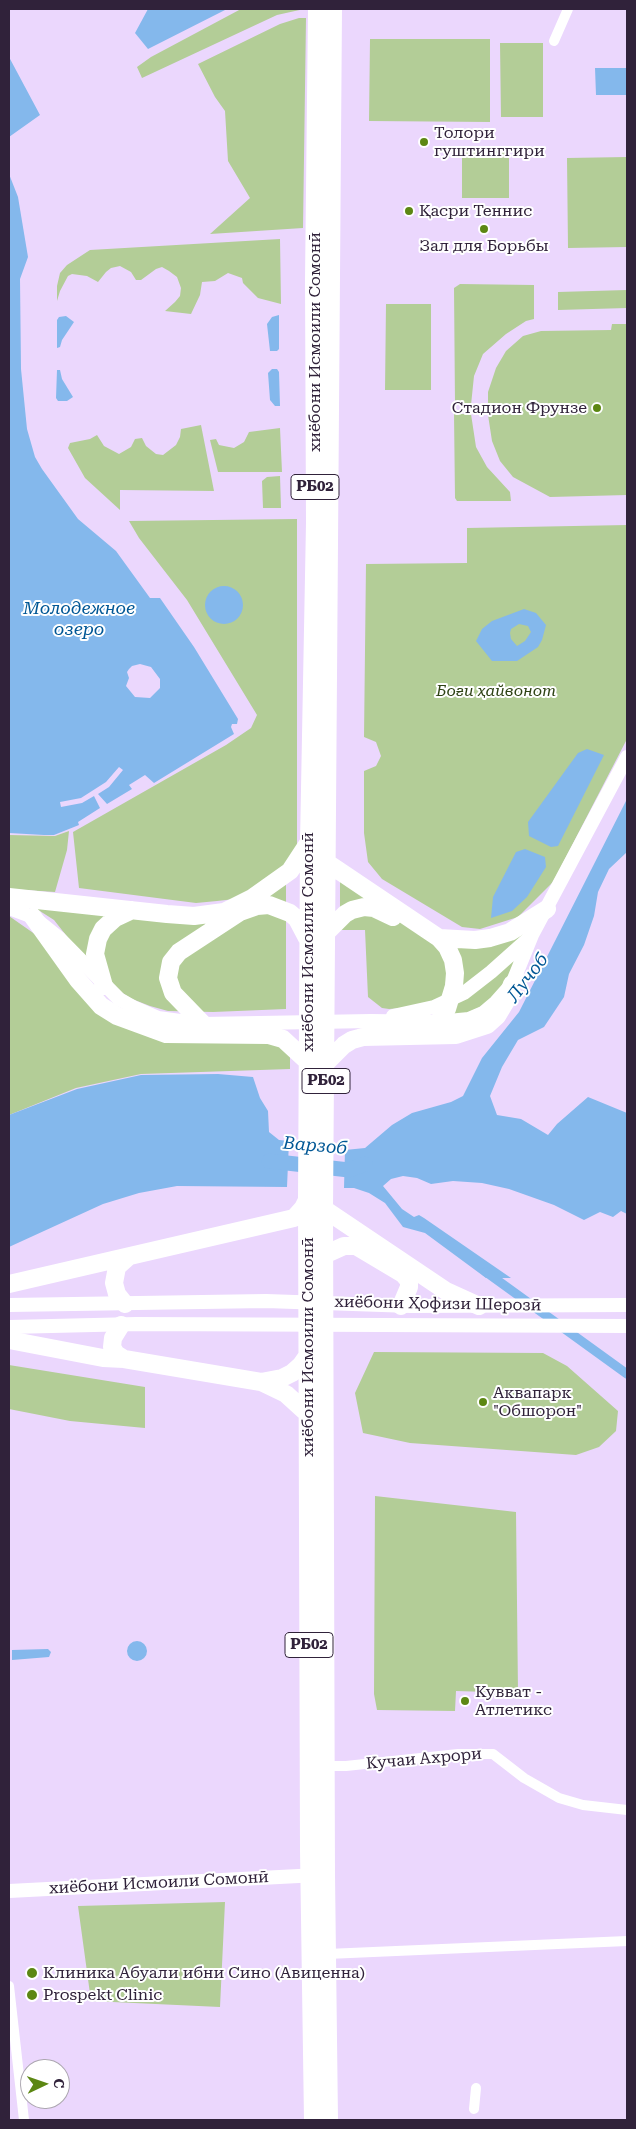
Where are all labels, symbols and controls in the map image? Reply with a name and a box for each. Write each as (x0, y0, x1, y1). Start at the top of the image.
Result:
place label: Толори гуштинггири (434, 123, 545, 161)
marker: Толори гуштинггири (418, 136, 430, 148)
place label: Қасри Теннис (419, 201, 532, 221)
marker: Қасри Теннис (403, 205, 415, 217)
marker: Зал для Борьбы (478, 223, 490, 235)
street label: хиёбони Исмоили Сомонӣ (305, 232, 325, 452)
place label: Зал для Борьбы (419, 236, 549, 256)
place label: Стадион Фрунзе (452, 398, 587, 418)
marker: Стадион Фрунзе (591, 402, 603, 414)
road number: РБ02 (291, 474, 339, 500)
water label: Молодежное озеро (23, 598, 135, 640)
park label: Боғи ҳайвонот (436, 681, 556, 701)
street label: хиёбони Исмоили Сомонӣ (298, 832, 318, 1052)
water label: Лучоб (503, 949, 553, 1007)
road number: РБ02 (302, 1068, 350, 1094)
water label: Варзоб (282, 1132, 348, 1160)
street label: хиёбони Исмоили Сомонӣ (298, 1237, 318, 1457)
street label: хиёбони Ҳофизи Шерозӣ (334, 1293, 542, 1315)
place label: Аквапарк "Обшорон" (493, 1383, 582, 1421)
marker: Аквапарк "Обшорон" (477, 1396, 489, 1408)
road number: РБ02 (285, 1632, 333, 1658)
place label: Кувват - Атлетикс (475, 1682, 552, 1720)
marker: Кувват - Атлетикс (459, 1695, 471, 1707)
street label: Кучаи Ахрори (365, 1744, 483, 1774)
street label: хиёбони Исмоили Сомонӣ (49, 1868, 269, 1898)
place label: Клиника Абуали ибни Сино (Авиценна) (43, 1963, 365, 1983)
marker: Клиника Абуали ибни Сино (Авиценна) (25, 1966, 39, 1980)
place label: Prospekt Clinic (43, 1985, 162, 2005)
marker: Prospekt Clinic (25, 1988, 39, 2002)
north arrow (20, 2059, 70, 2109)
text: С (51, 2078, 67, 2089)

